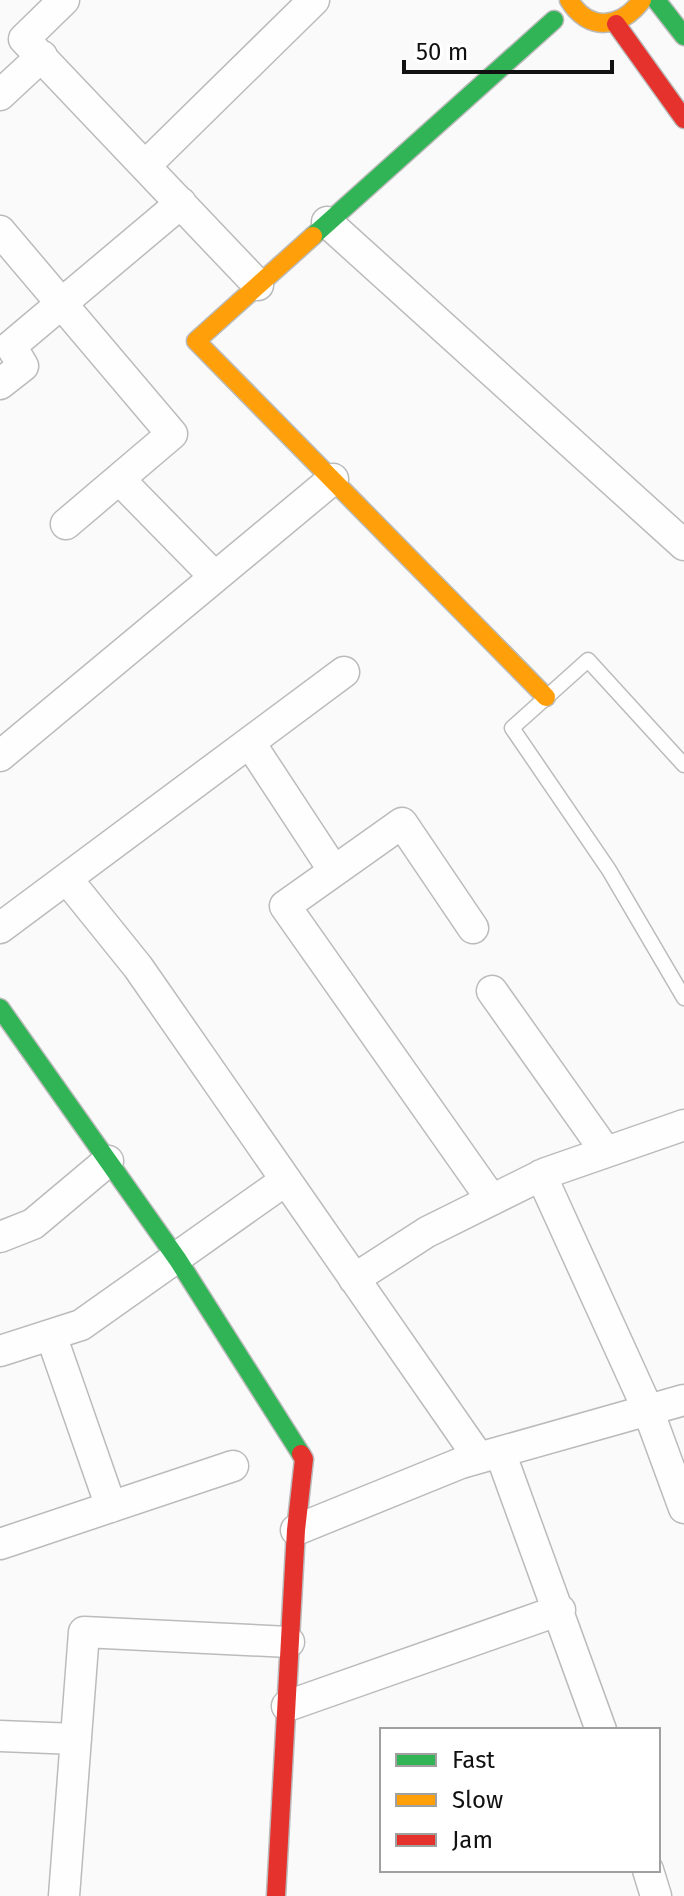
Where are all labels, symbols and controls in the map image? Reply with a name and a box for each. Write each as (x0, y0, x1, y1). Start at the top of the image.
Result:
scale bar (404, 24, 612, 74)
text: 50 m (416, 38, 468, 66)
legend (380, 1728, 660, 1872)
text: Fast (452, 1746, 495, 1774)
text: Slow (452, 1786, 503, 1814)
text: Jam (452, 1826, 493, 1854)

